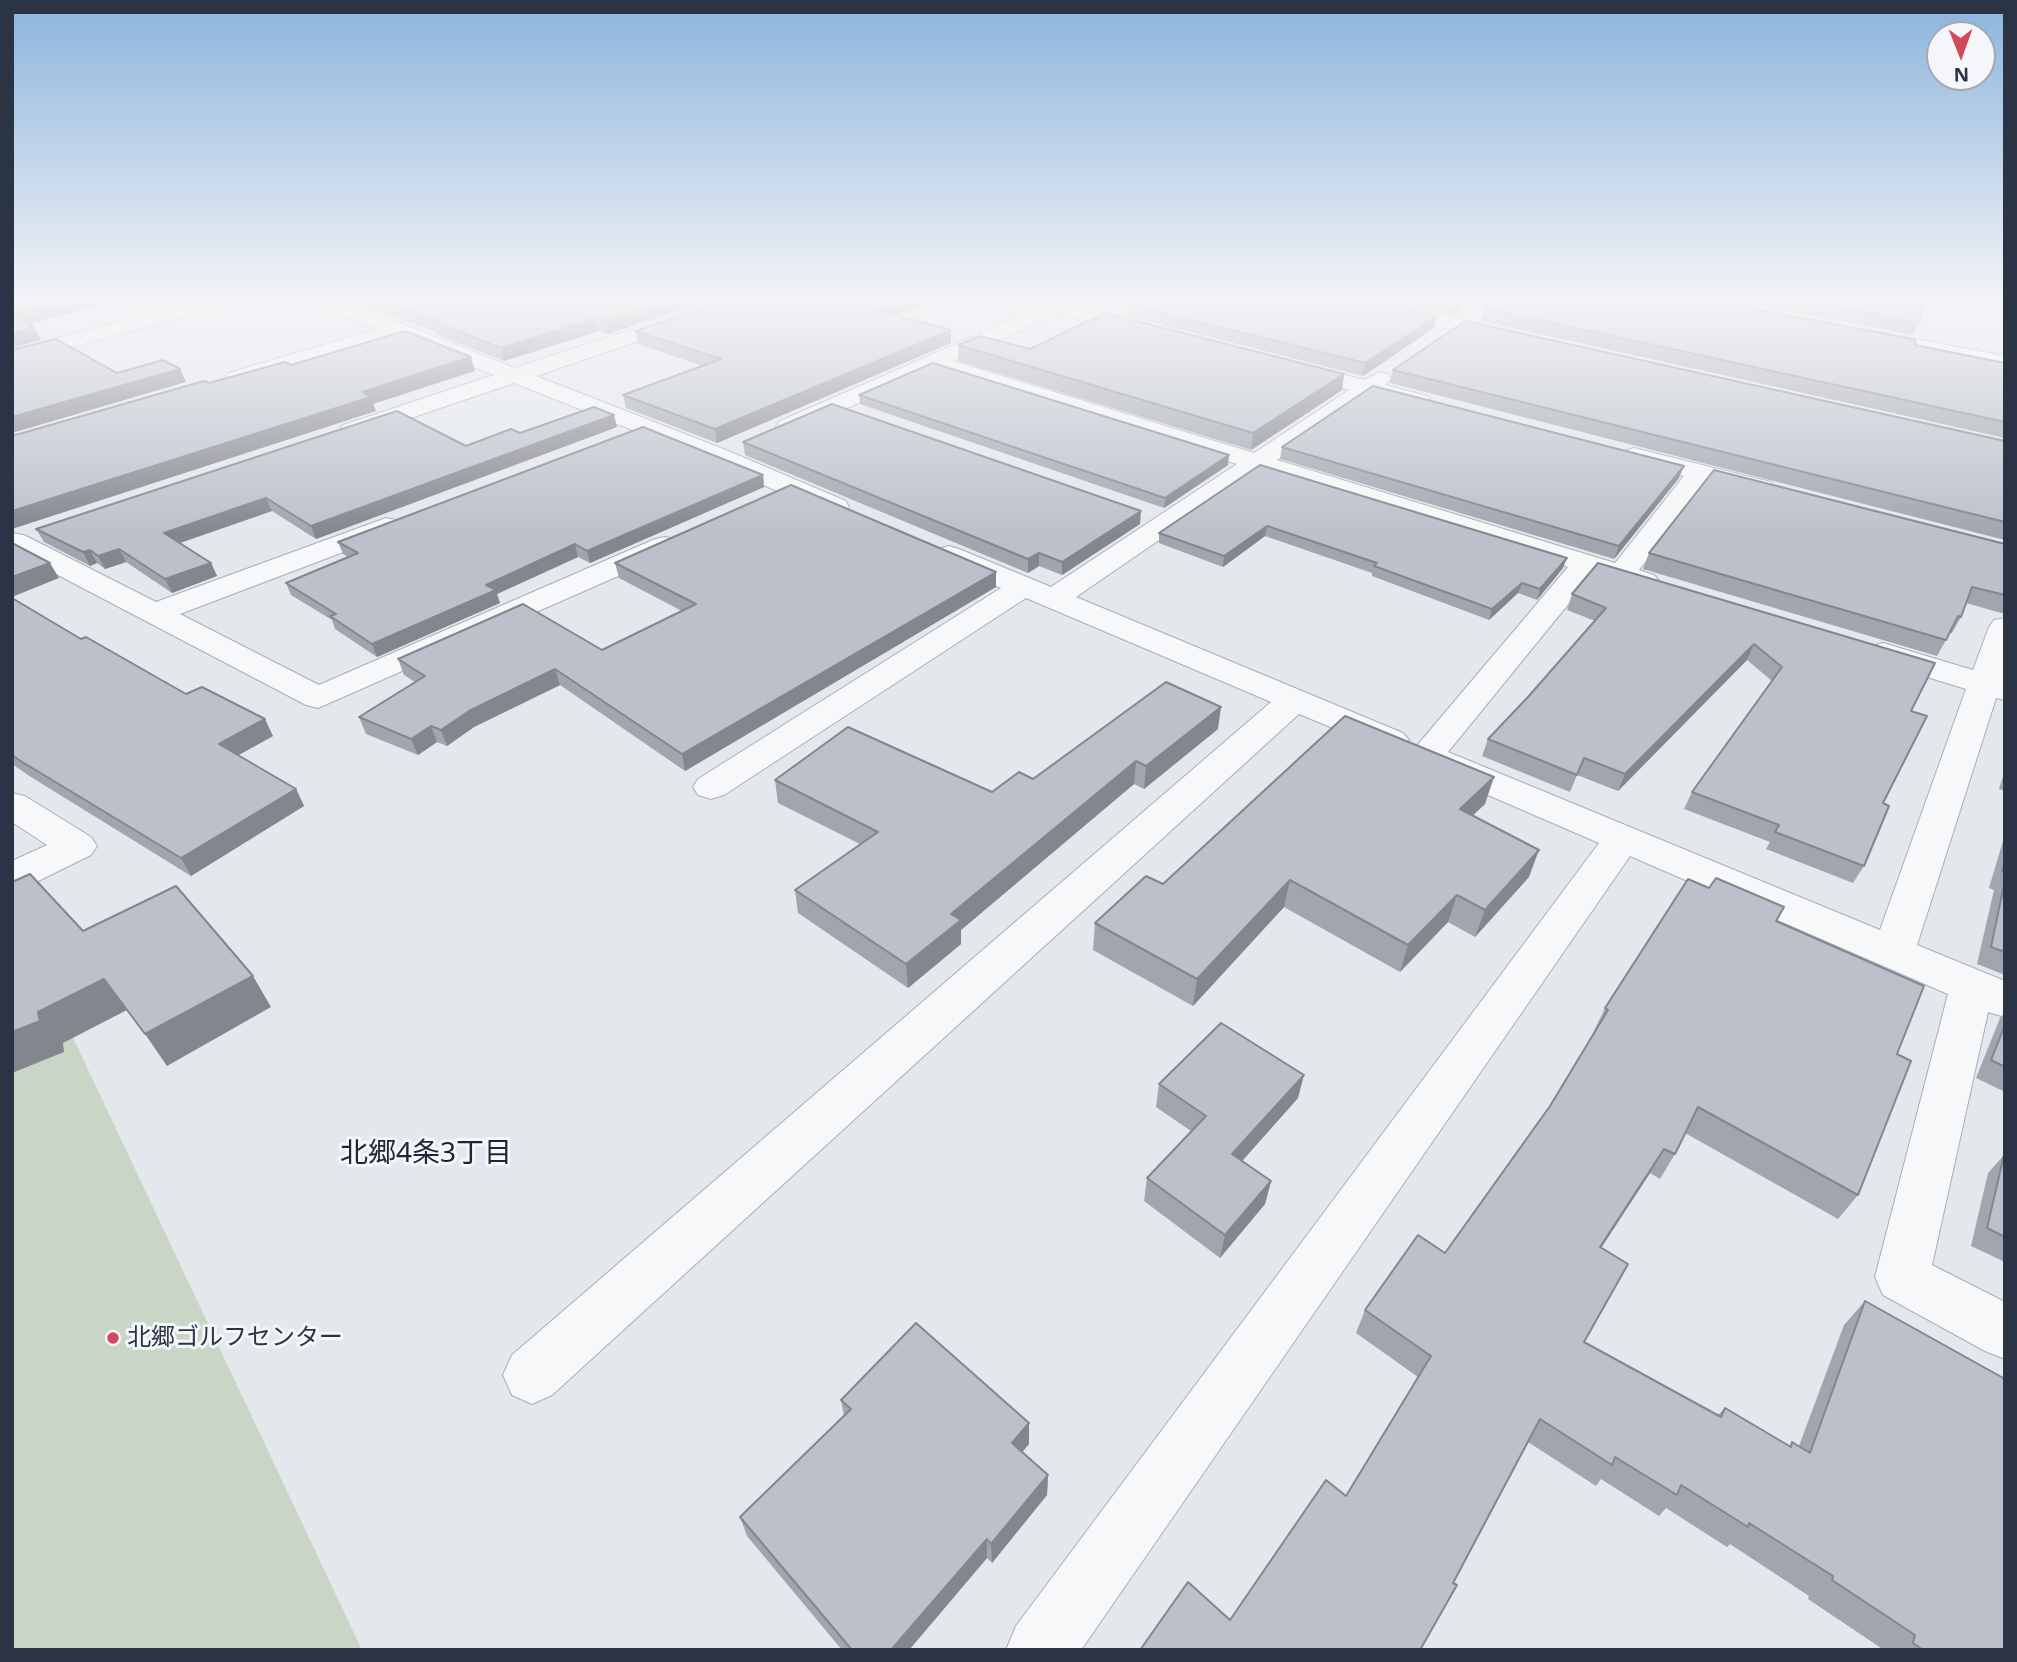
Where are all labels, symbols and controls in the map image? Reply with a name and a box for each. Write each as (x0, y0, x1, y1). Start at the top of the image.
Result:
north arrow (1926, 21, 1996, 91)
text: N (1953, 62, 1969, 88)
district label: 北郷4条3丁目 (340, 1137, 512, 1171)
place label: 北郷ゴルフセンター (127, 1324, 343, 1352)
marker: 北郷ゴルフセンター (105, 1330, 121, 1346)

